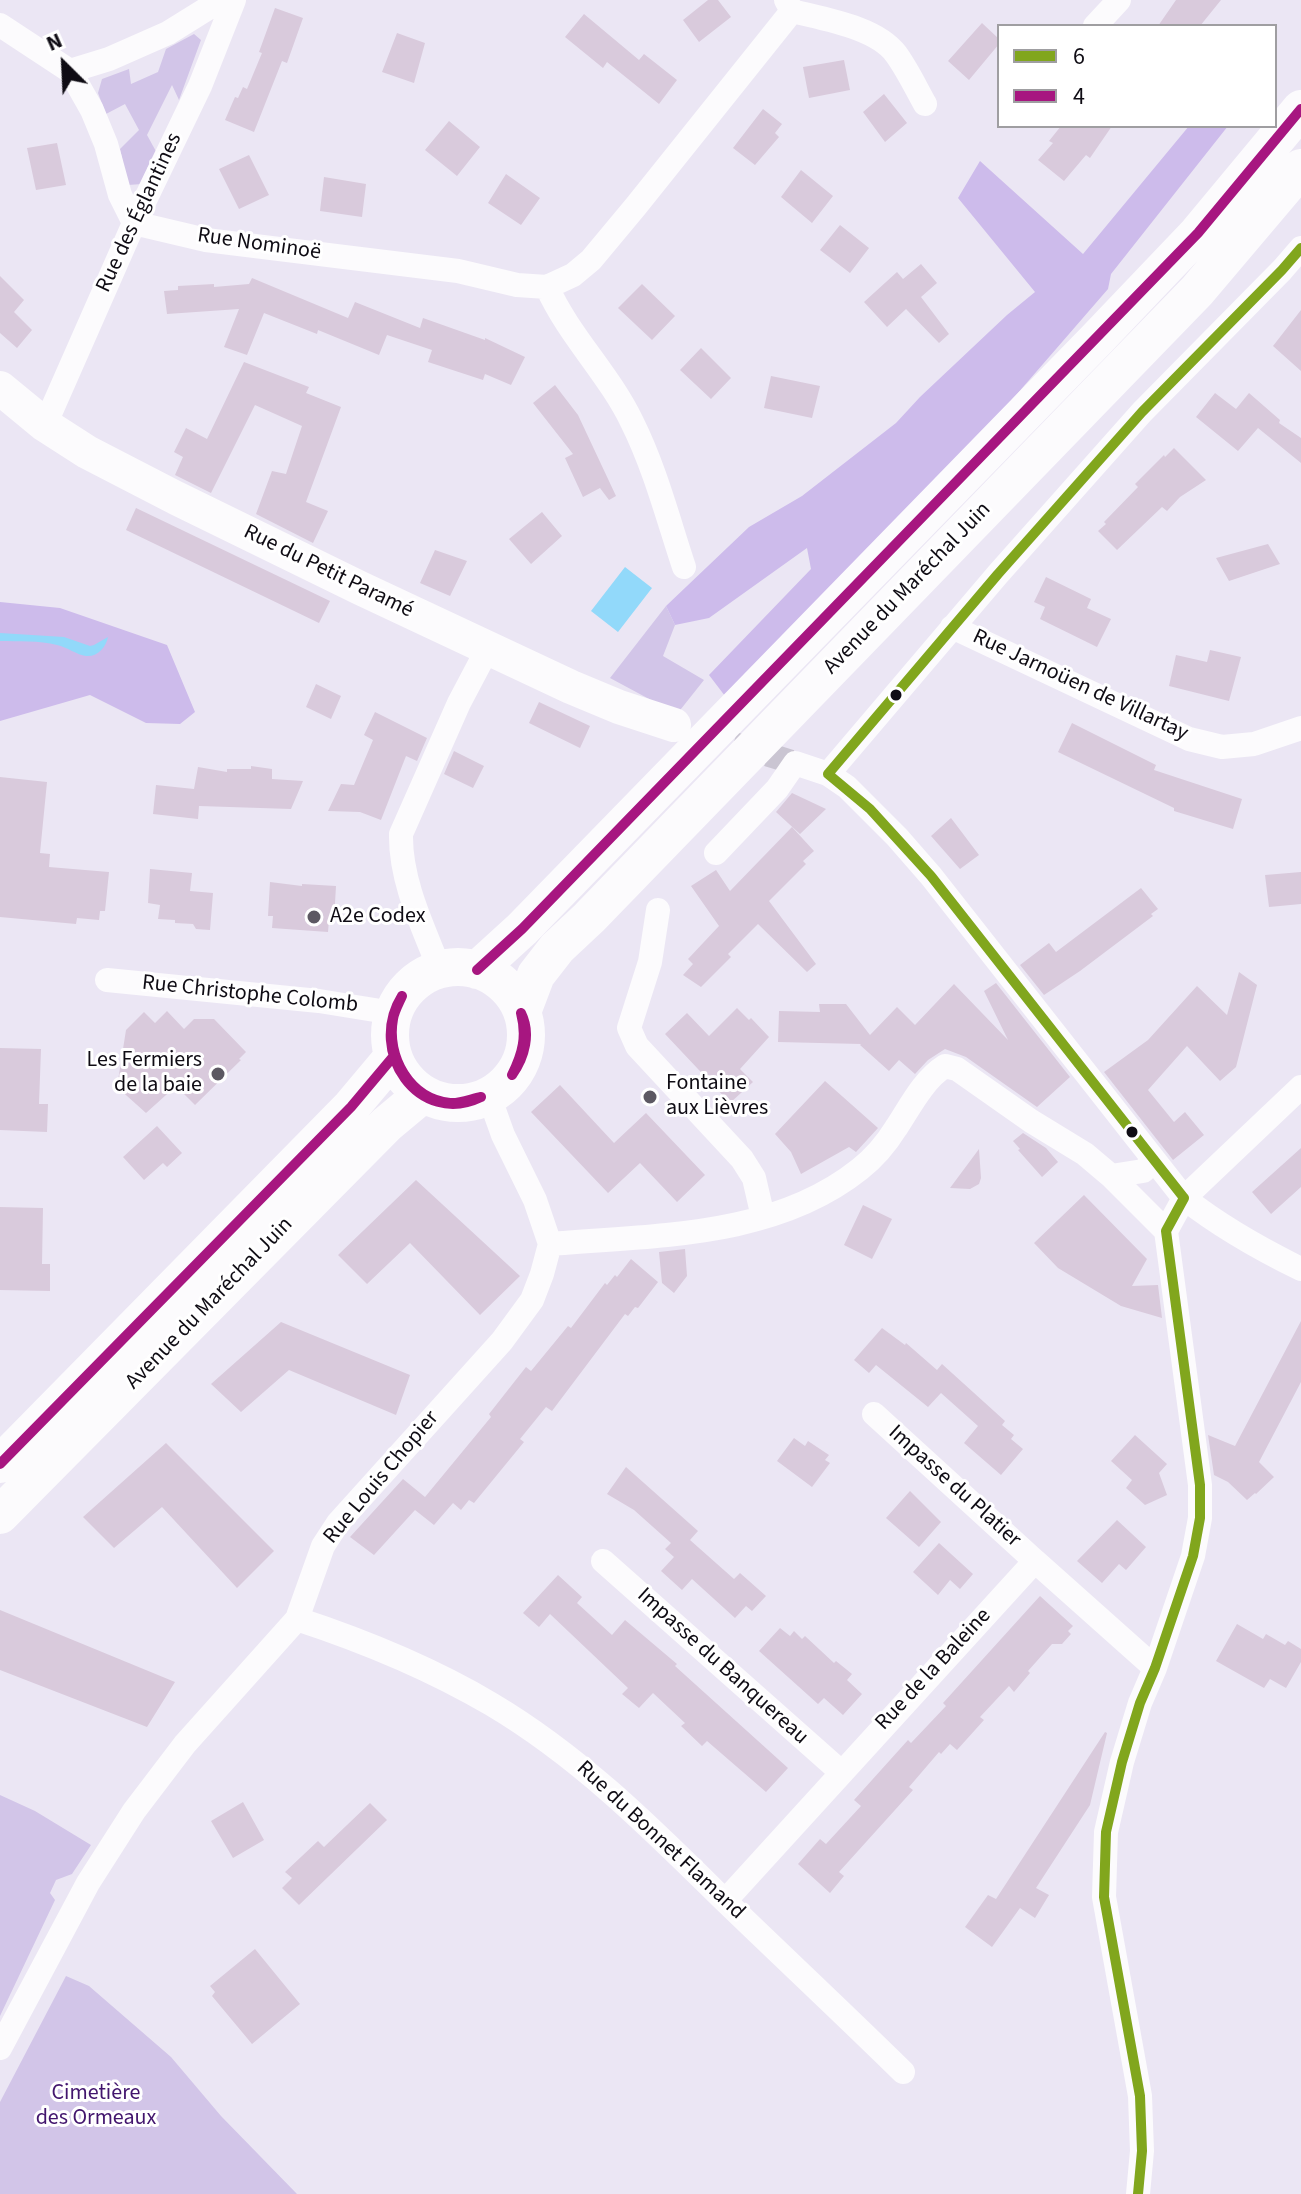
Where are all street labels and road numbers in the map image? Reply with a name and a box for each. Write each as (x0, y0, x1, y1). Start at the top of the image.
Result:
street label: Rue des Églantines (91, 129, 189, 297)
street label: Rue Nominoë (196, 223, 322, 267)
street label: Avenue du Maréchal Juin (819, 497, 997, 681)
street label: Rue du Petit Paramé (239, 519, 417, 625)
street label: Rue Jarnoüen de Villartay (968, 624, 1192, 748)
street label: Rue Christophe Colomb (141, 971, 359, 1019)
street label: Avenue du Maréchal Juin (121, 1212, 299, 1396)
street label: Rue Louis Chopier (319, 1406, 445, 1550)
street label: Impasse du Platier (882, 1420, 1026, 1554)
street label: Impasse du Banquereau (631, 1583, 813, 1751)
street label: Rue de la Baleine (871, 1603, 997, 1737)
street label: Rue du Bonnet Flamand (570, 1756, 750, 1926)

